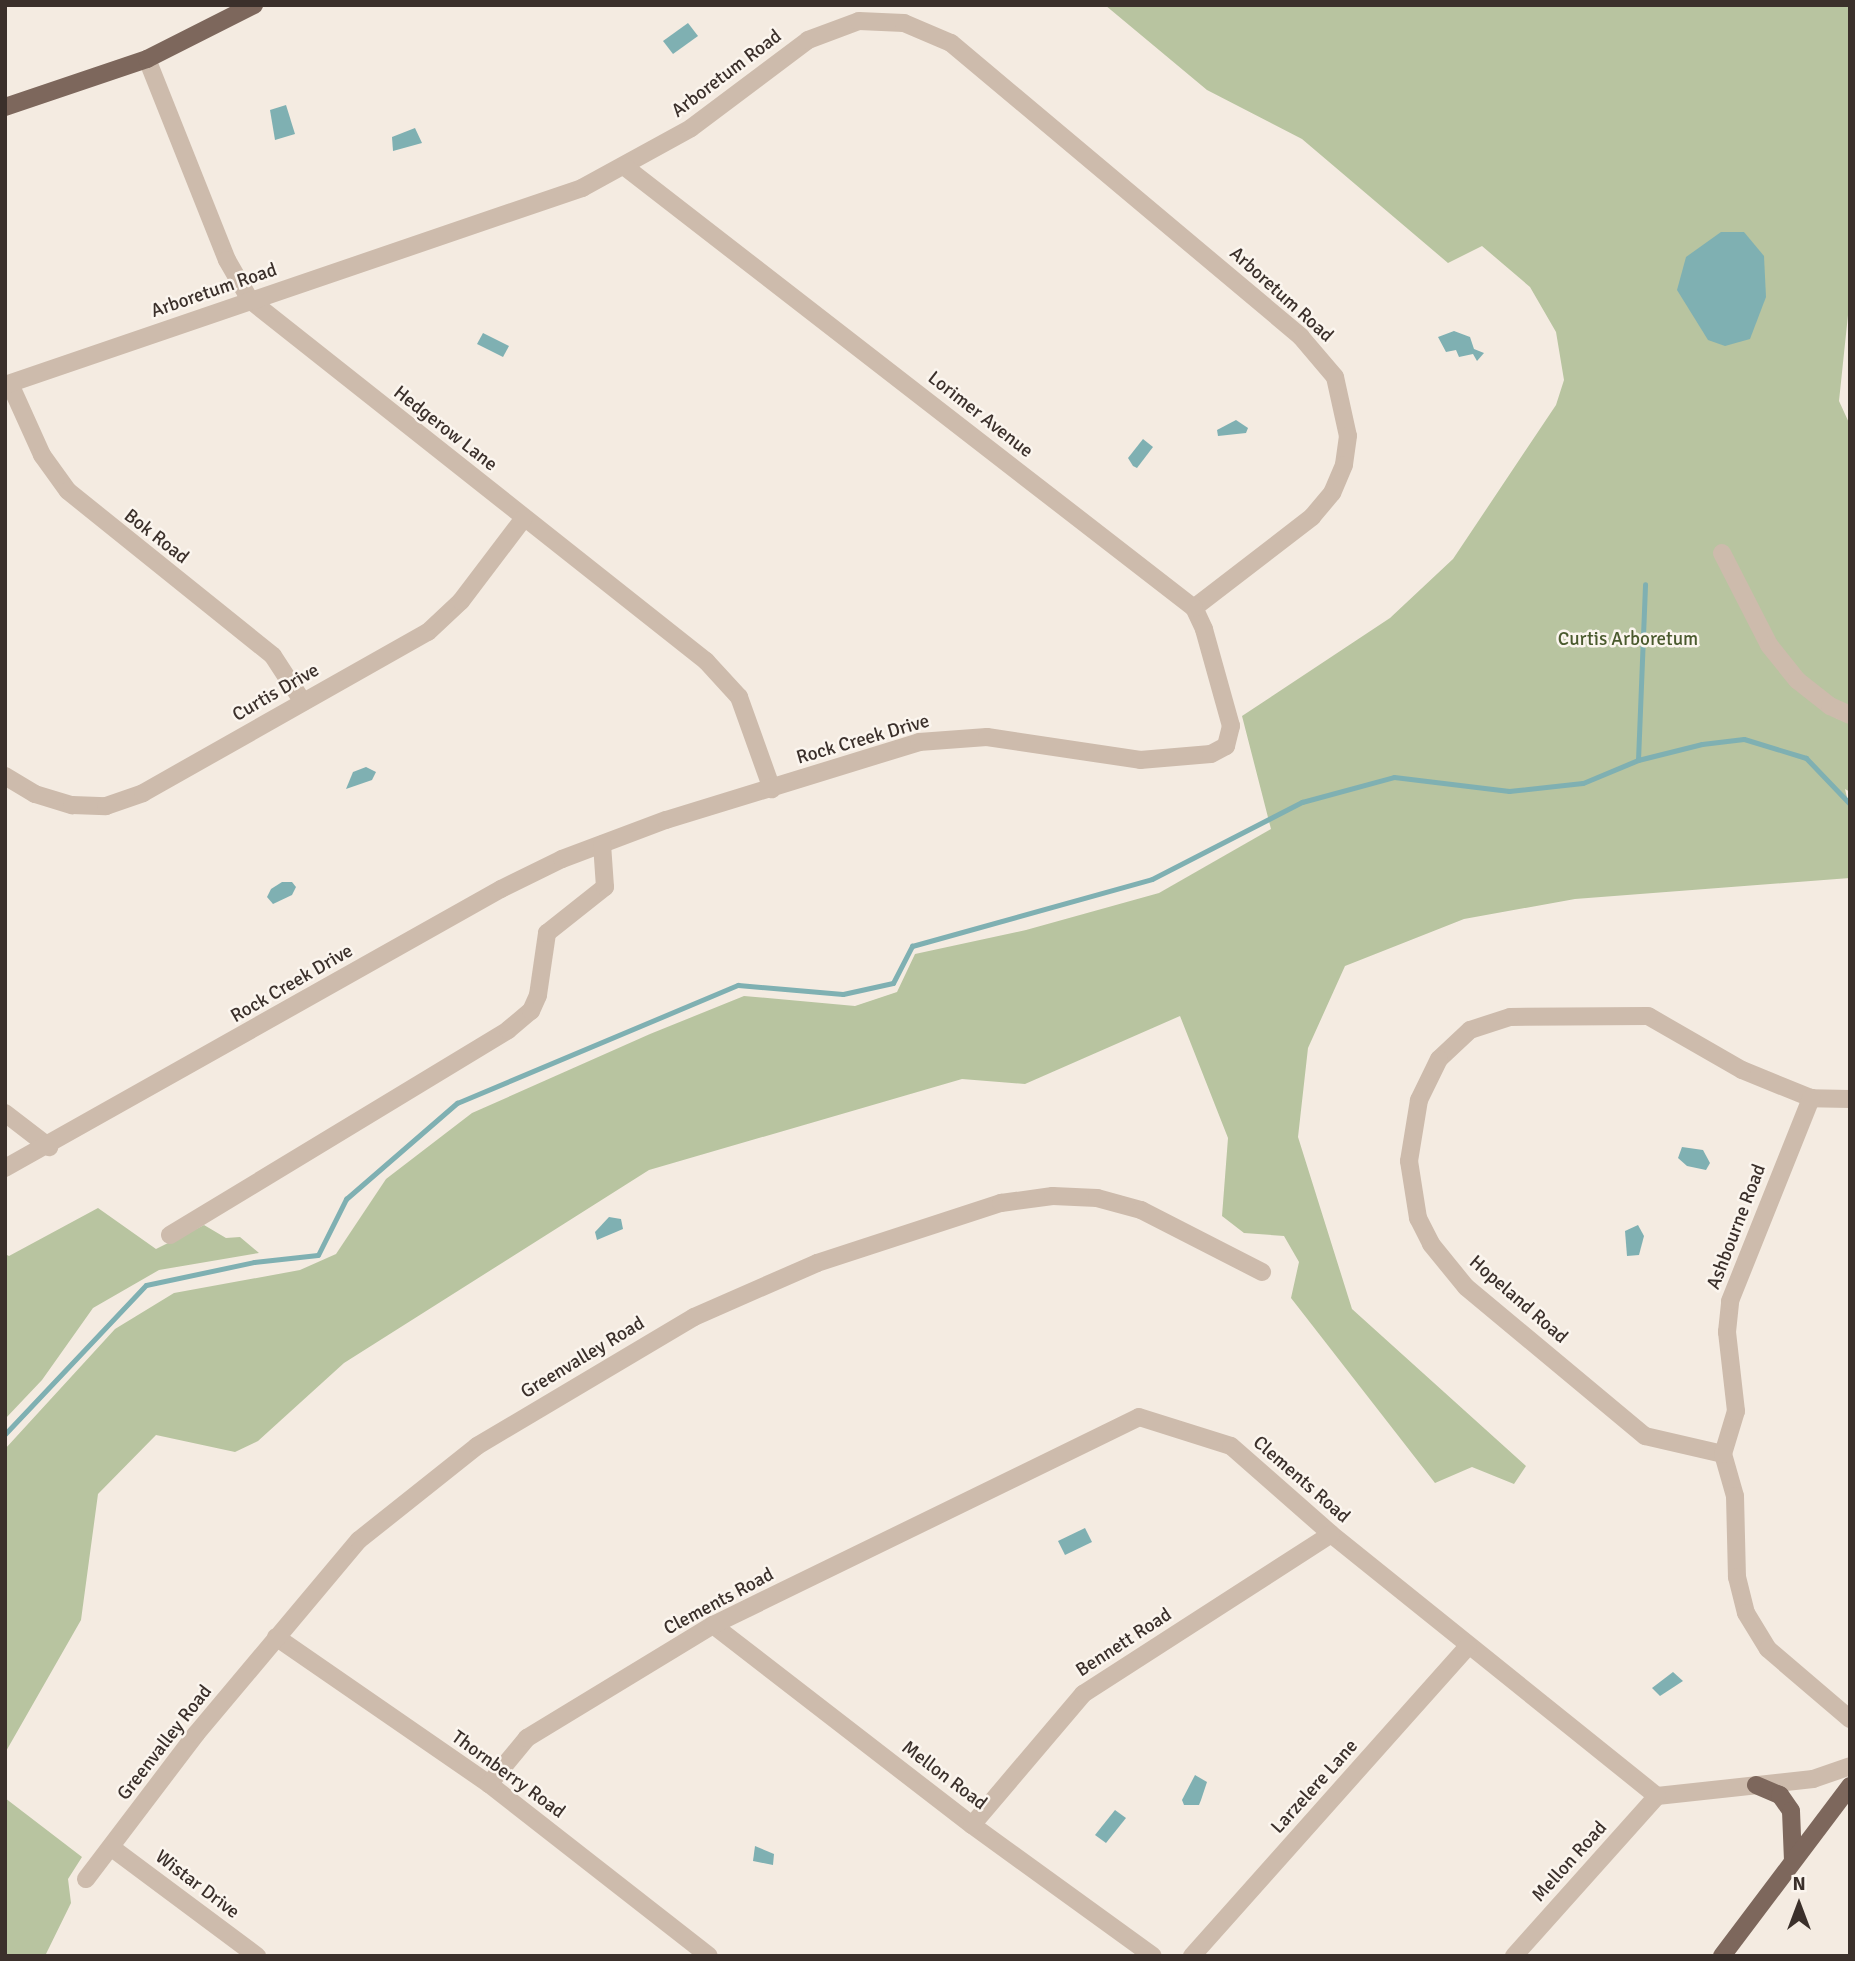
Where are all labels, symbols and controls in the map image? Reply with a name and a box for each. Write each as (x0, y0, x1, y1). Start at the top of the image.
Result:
street label: Arboretum Road (668, 25, 786, 123)
street label: Arboretum Road (1224, 242, 1338, 348)
street label: Arboretum Road (148, 259, 280, 323)
street label: Lorimer Avenue (923, 367, 1037, 463)
street label: Hedgerow Lane (389, 381, 501, 477)
street label: Bok Road (119, 505, 193, 569)
park label: Curtis Arboretum (1558, 629, 1698, 651)
street label: Curtis Drive (229, 659, 323, 727)
street label: Rock Creek Drive (794, 710, 932, 770)
street label: Rock Creek Drive (227, 940, 357, 1028)
street label: Ashbourne Road (1703, 1161, 1771, 1293)
street label: Hopeland Road (1464, 1251, 1572, 1349)
street label: Greenvalley Road (517, 1312, 649, 1404)
street label: Clements Road (1248, 1432, 1354, 1528)
street label: Clements Road (660, 1563, 778, 1641)
street label: Bennett Road (1072, 1604, 1176, 1682)
street label: Greenvalley Road (113, 1681, 217, 1805)
street label: Thornberry Road (447, 1726, 569, 1824)
street label: Larzelere Lane (1267, 1735, 1363, 1839)
street label: Mellon Road (897, 1737, 991, 1815)
street label: Mellon Road (1528, 1817, 1612, 1907)
street label: Wistar Drive (150, 1846, 244, 1924)
north arrow (1764, 1870, 1834, 1940)
text: N (1792, 1872, 1806, 1896)

